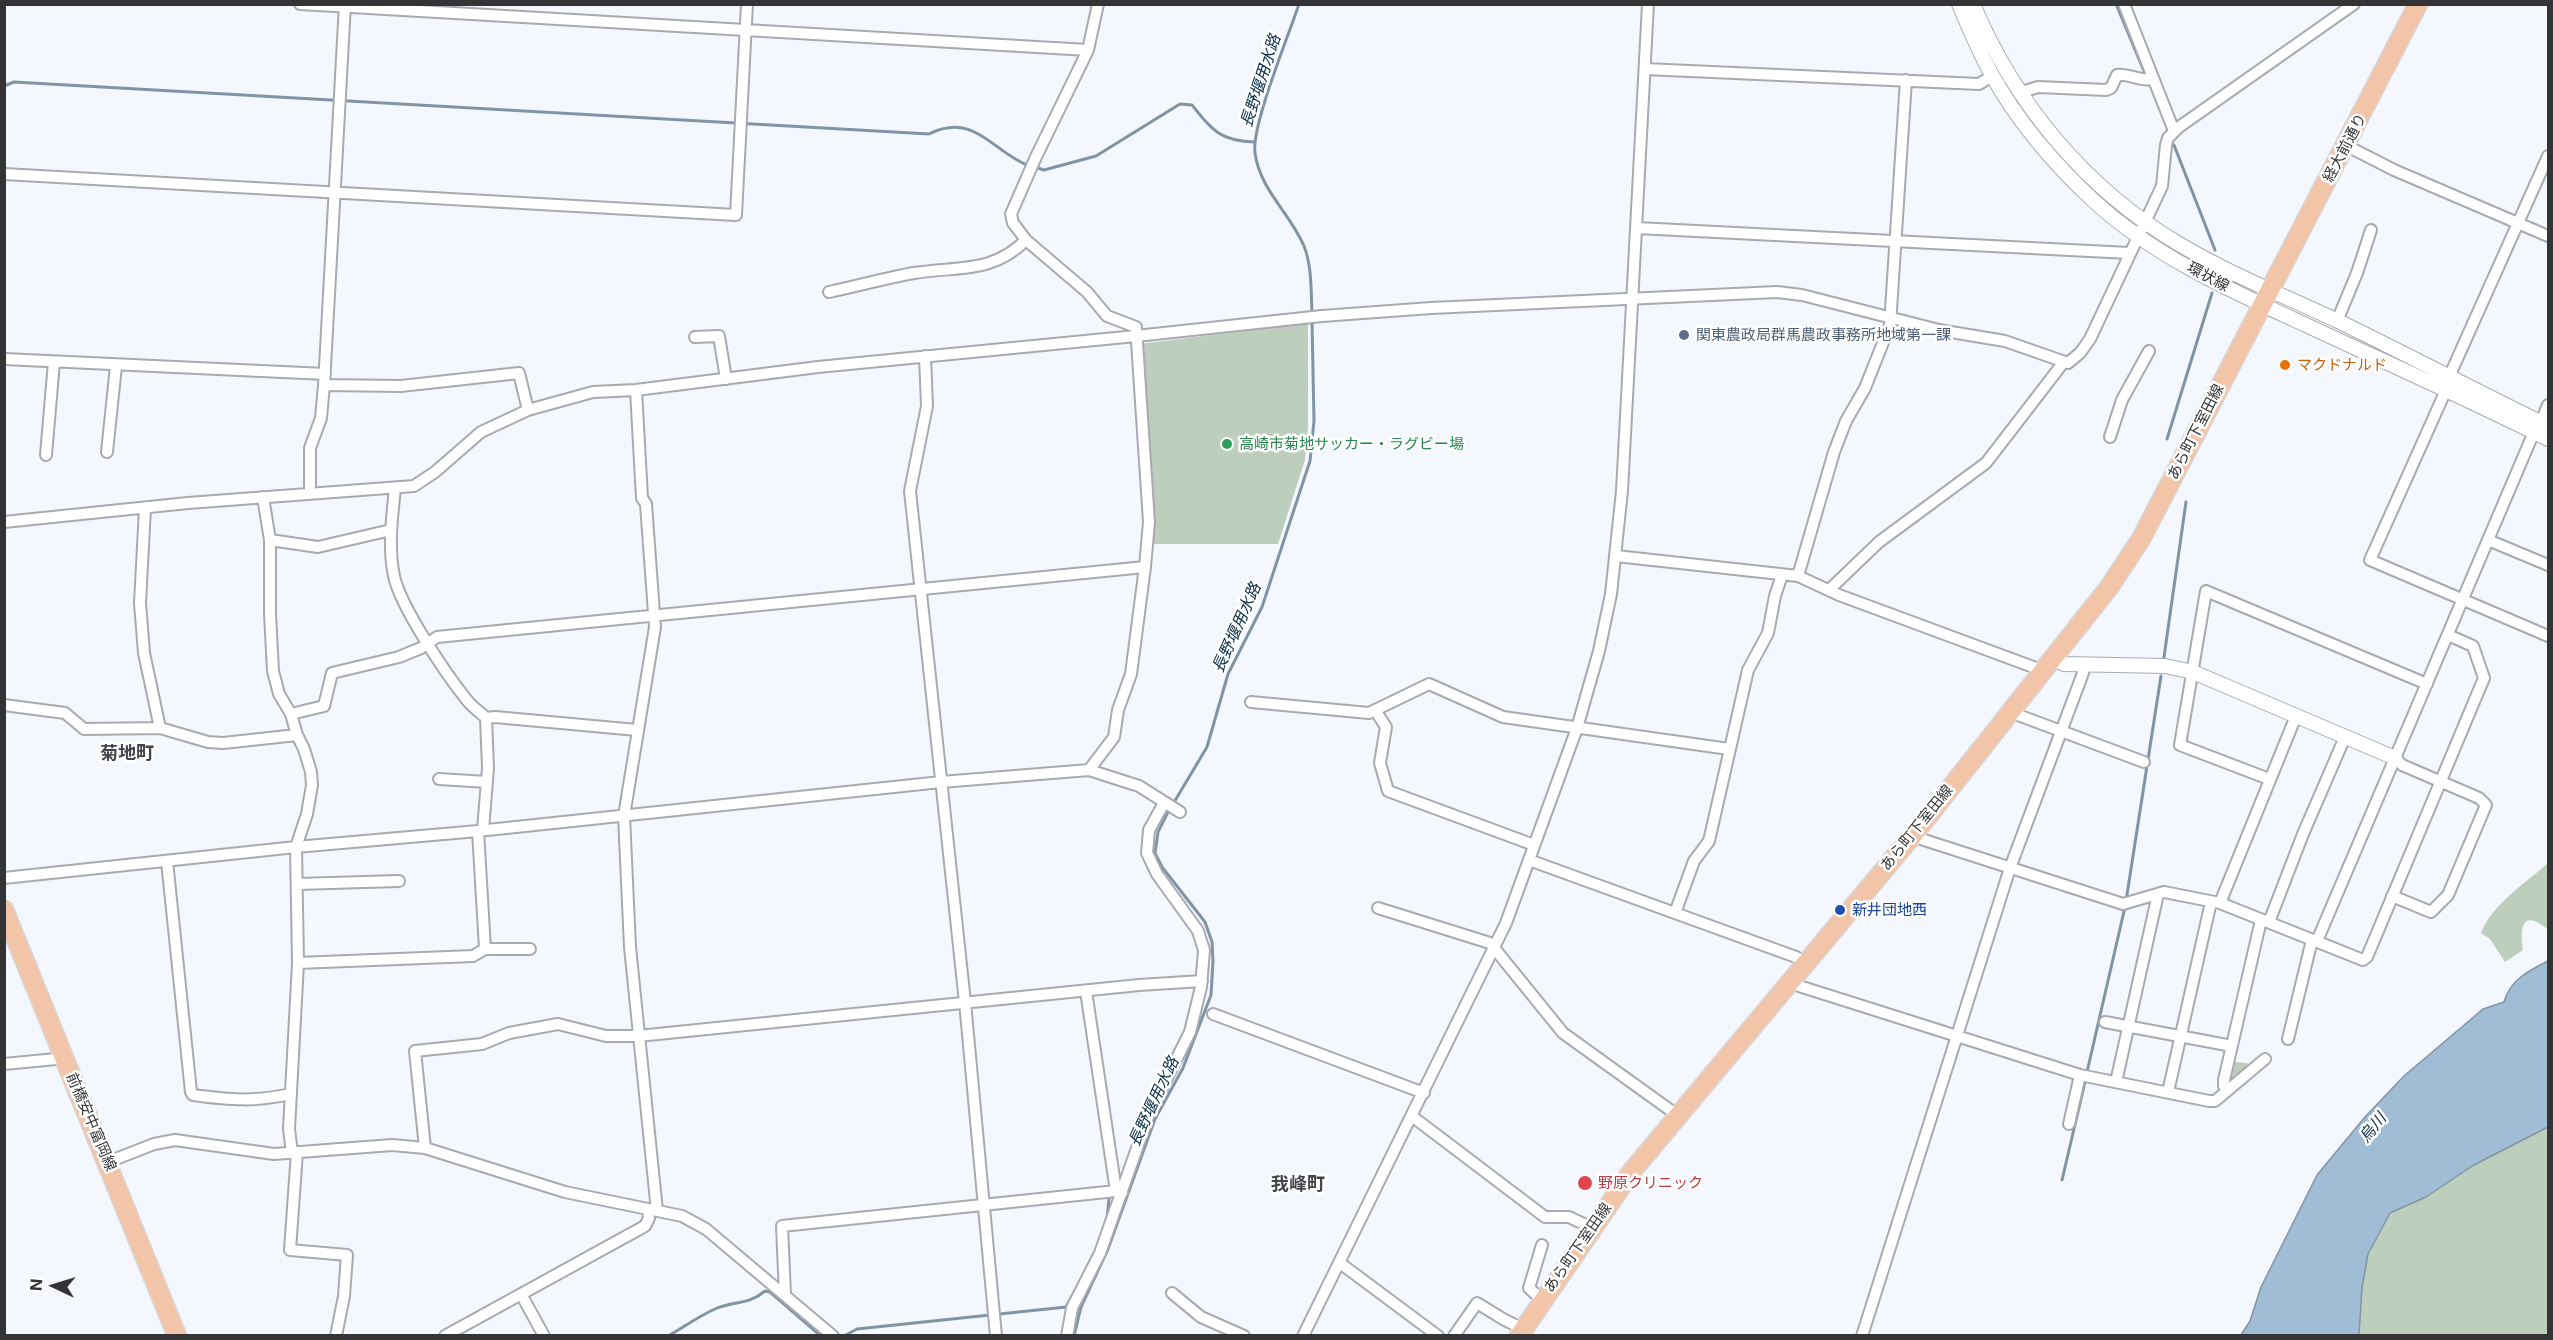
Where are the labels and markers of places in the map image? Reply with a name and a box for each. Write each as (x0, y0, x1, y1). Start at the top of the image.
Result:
place label: 関東農政局群馬農政事務所地域第一課 (1696, 326, 1951, 344)
marker: 関東農政局群馬農政事務所地域第一課 (1677, 328, 1691, 342)
place label: マクドナルド (2297, 356, 2387, 374)
marker: マクドナルド (2278, 358, 2292, 372)
place label: 高崎市菊地サッカー・ラグビー場 (1239, 435, 1464, 453)
marker: 高崎市菊地サッカー・ラグビー場 (1220, 437, 1234, 451)
place label: 新井団地西 (1852, 901, 1927, 919)
marker: 新井団地西 (1833, 903, 1847, 917)
marker: 野原クリニック (1576, 1174, 1594, 1192)
place label: 野原クリニック (1598, 1174, 1703, 1192)

